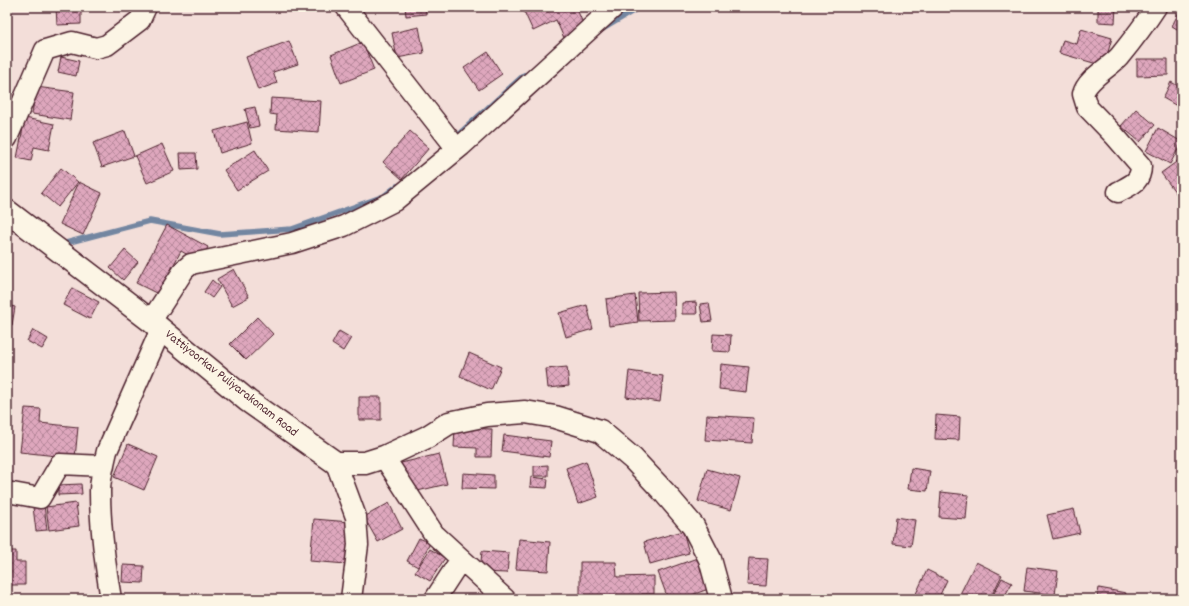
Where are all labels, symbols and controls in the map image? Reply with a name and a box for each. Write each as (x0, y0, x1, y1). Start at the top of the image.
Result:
street label: Vattiyoorkav Puliyarakonam Road (160, 326, 302, 442)

